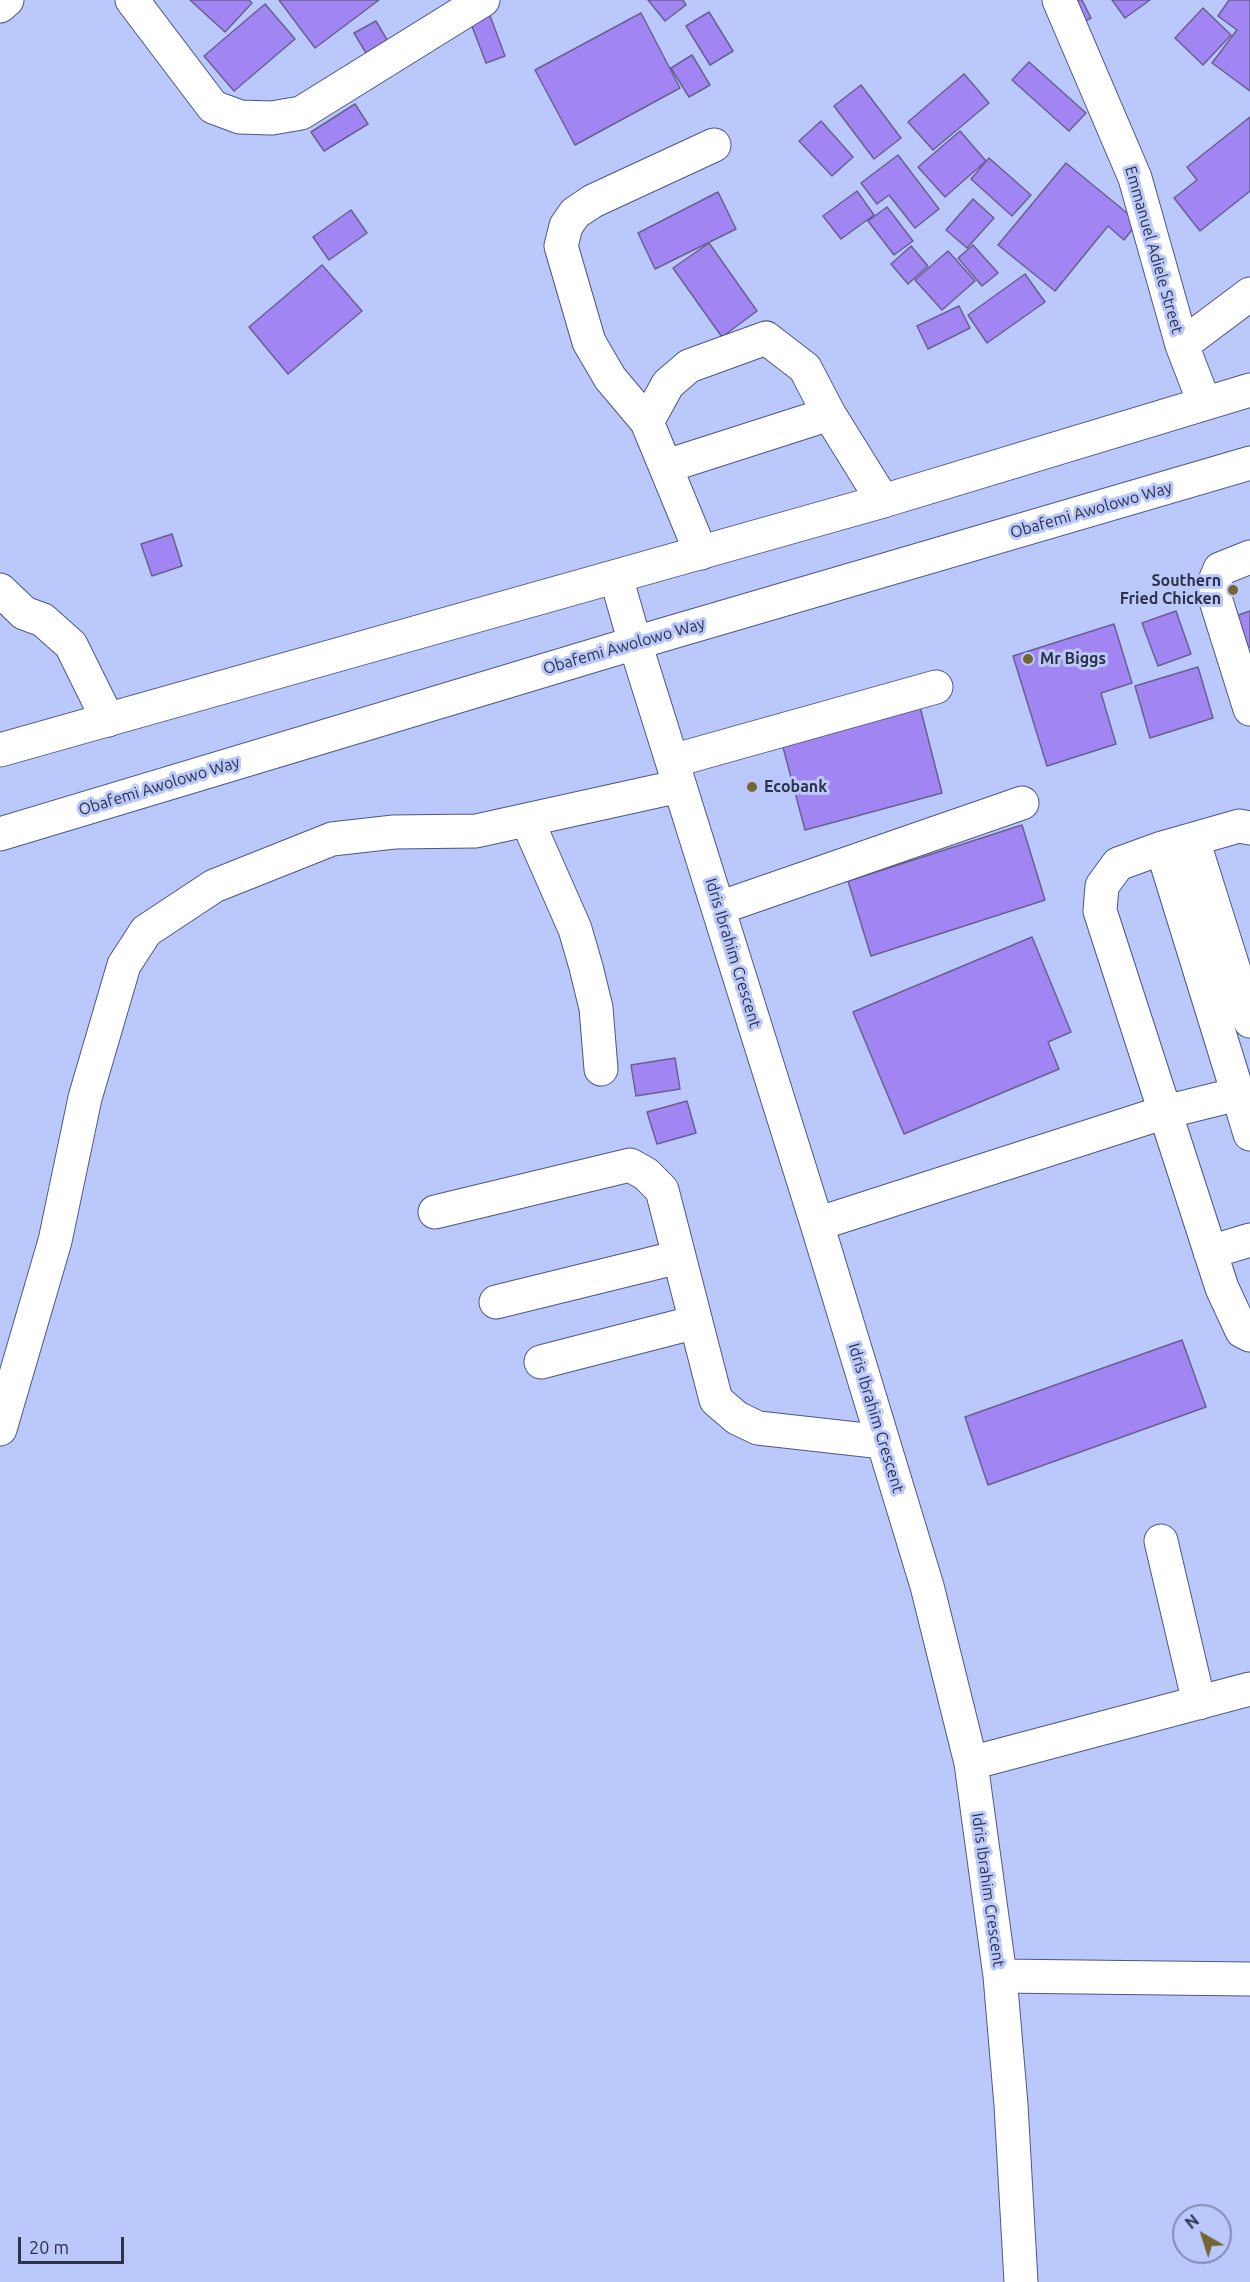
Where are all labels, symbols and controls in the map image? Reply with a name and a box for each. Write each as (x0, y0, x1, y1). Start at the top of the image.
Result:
street label: Emmanuel Adiele Street (1121, 164, 1187, 336)
street label: Obafemi Awolowo Way (1008, 478, 1174, 542)
place label: Southern Fried Chicken (1120, 571, 1221, 609)
marker: Southern Fried Chicken (1226, 583, 1240, 597)
street label: Obafemi Awolowo Way (541, 614, 707, 678)
place label: Mr Biggs (1040, 649, 1106, 669)
marker: Mr Biggs (1021, 652, 1035, 666)
street label: Obafemi Awolowo Way (76, 752, 242, 820)
place label: Ecobank (764, 777, 827, 797)
marker: Ecobank (745, 780, 759, 794)
street label: Idris Ibrahim Crescent (701, 876, 765, 1030)
street label: Idris Ibrahim Crescent (844, 1341, 908, 1495)
street label: Idris Ibrahim Crescent (968, 1812, 1008, 1968)
north arrow (1172, 2204, 1232, 2264)
text: N (1182, 2211, 1202, 2232)
scale bar (21, 2225, 128, 2263)
text: 20 m (29, 2237, 69, 2257)

